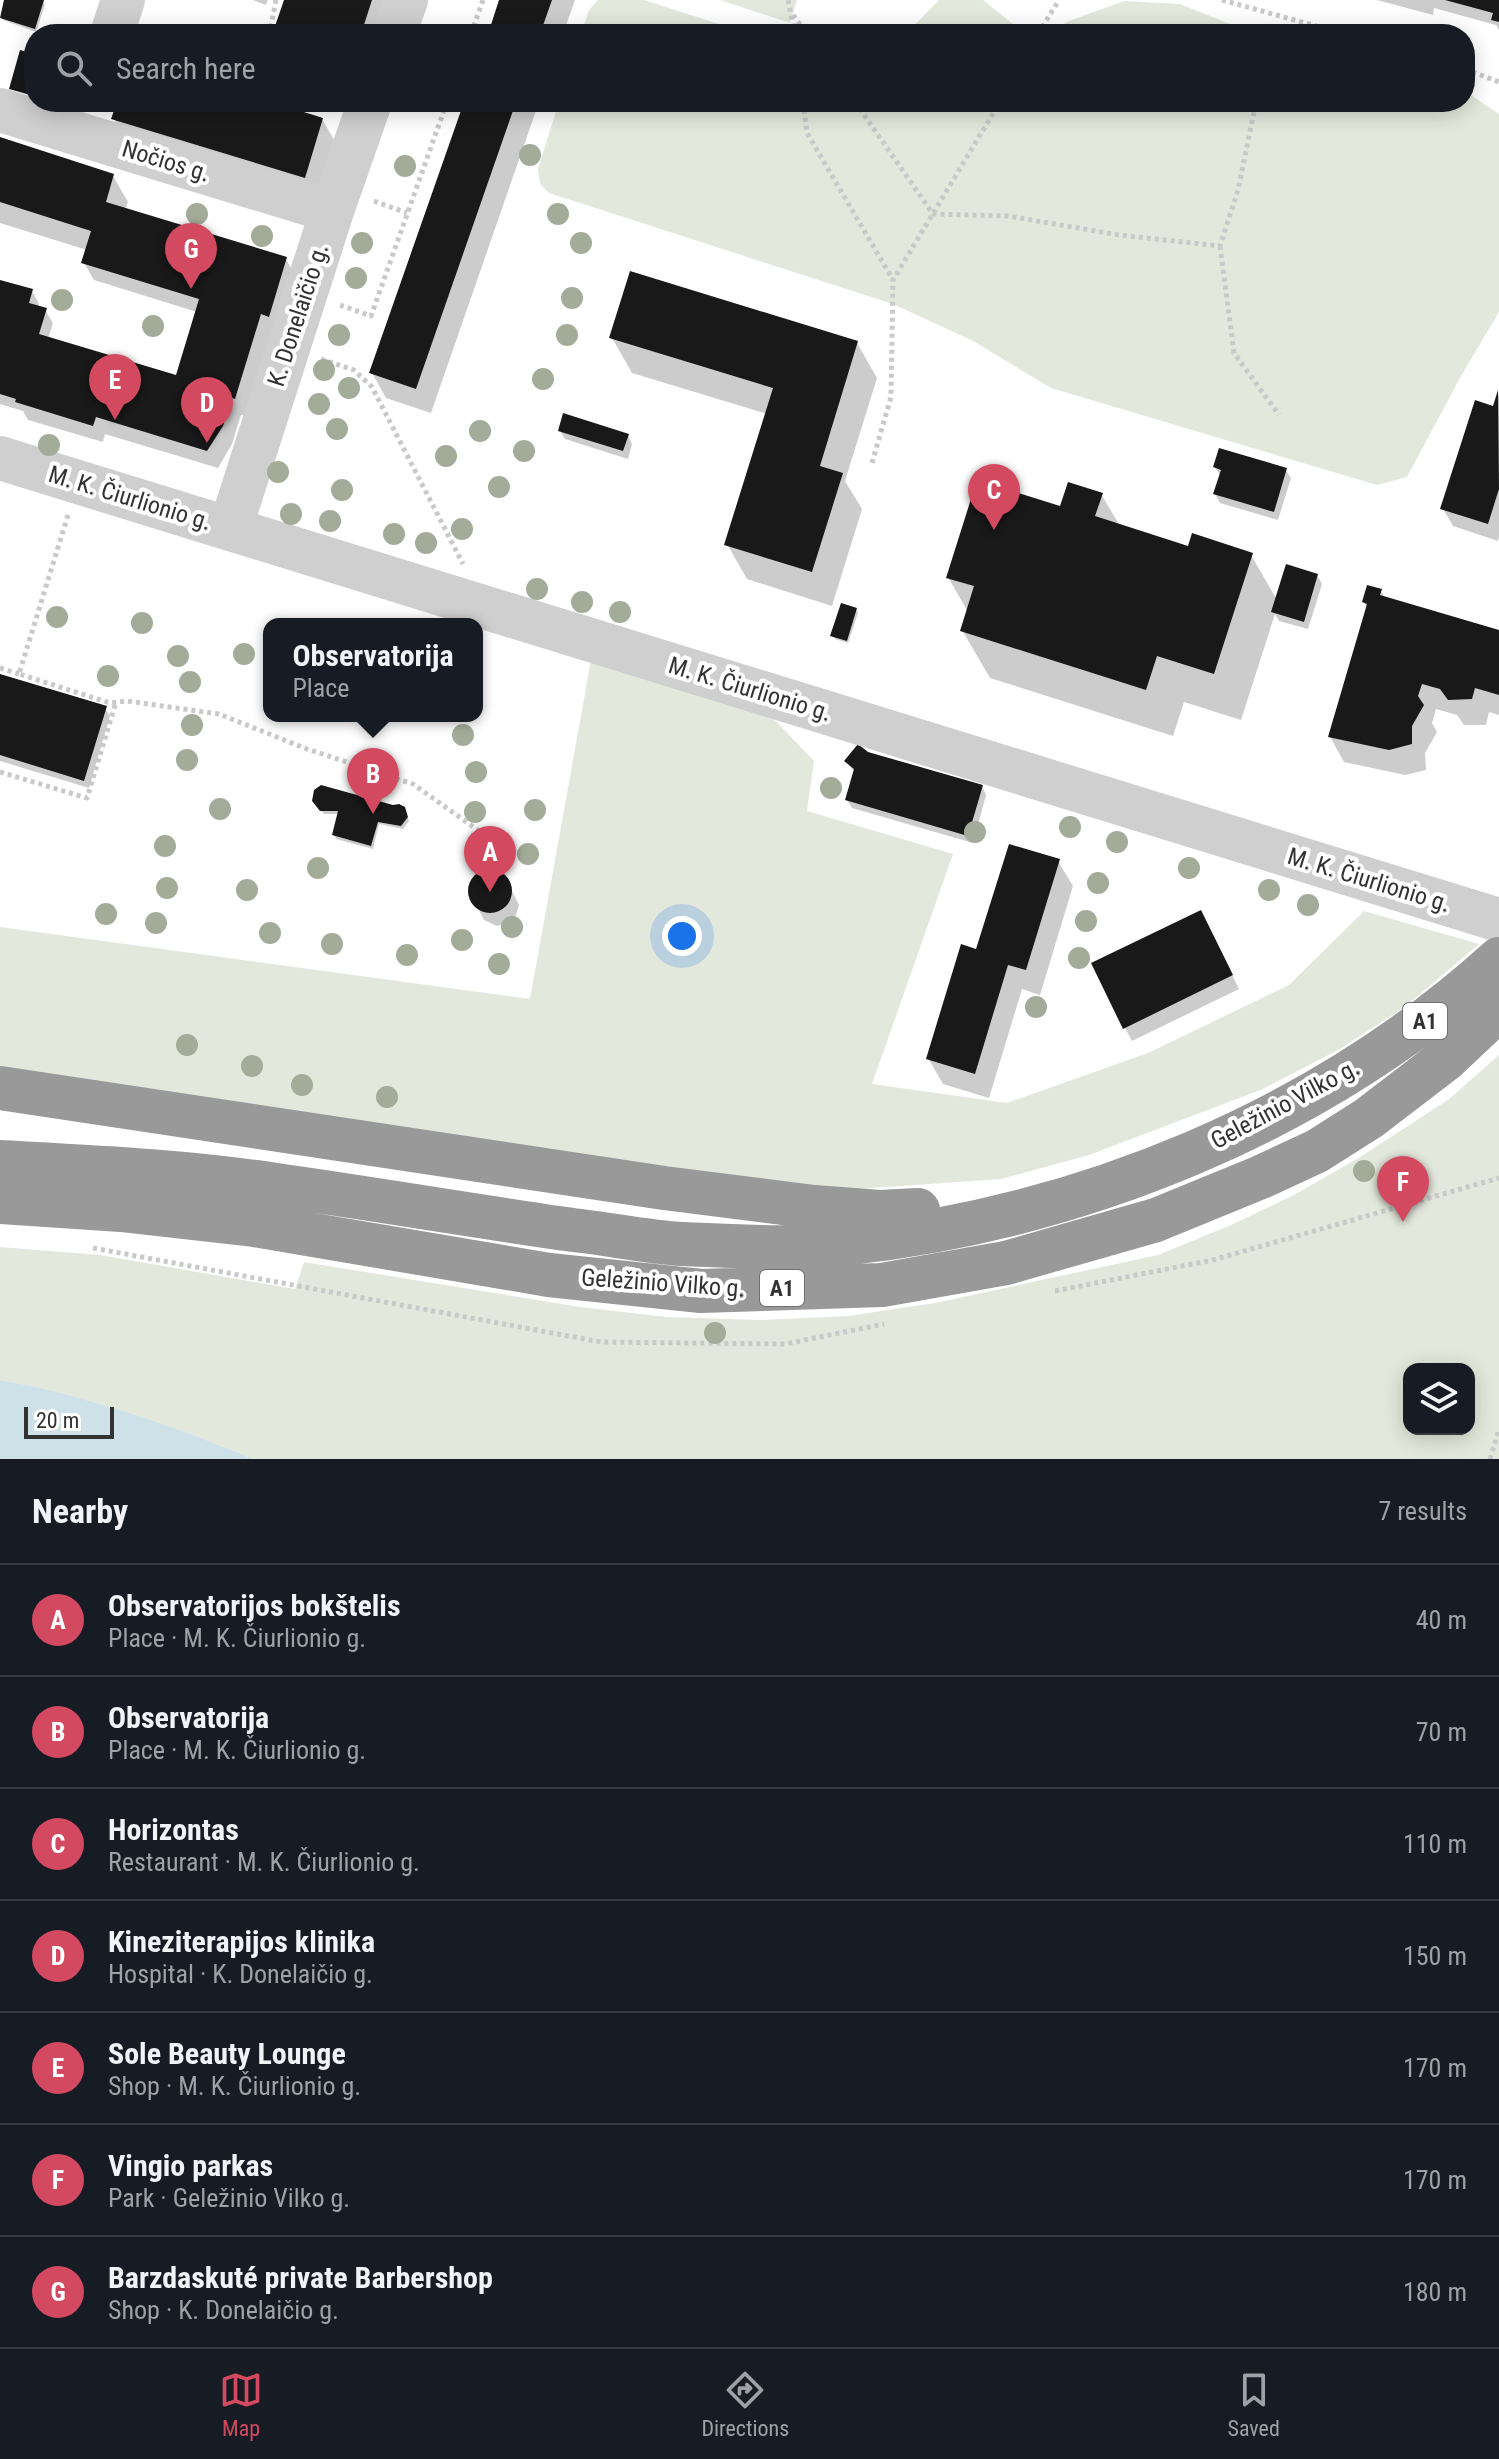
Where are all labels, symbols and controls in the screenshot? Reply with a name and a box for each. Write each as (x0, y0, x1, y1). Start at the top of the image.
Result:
search box (24, 24, 1475, 112)
icon: search (52, 46, 96, 90)
text: Search here (116, 51, 256, 86)
street label: Nočios g. (119, 134, 213, 188)
pin: G (165, 223, 217, 289)
street label: K. Donelaičio g. (262, 240, 334, 390)
pin: E (89, 354, 141, 420)
pin: D (181, 377, 233, 443)
street label: M. K. Čiurlionio g. (45, 459, 215, 536)
pin: C (968, 464, 1020, 530)
popup (263, 618, 483, 722)
text: Observatorija (292, 638, 454, 673)
street label: M. K. Čiurlionio g. (665, 650, 835, 727)
text: Place (292, 673, 349, 703)
pin: B (347, 748, 399, 814)
pin: A (464, 826, 516, 892)
street label: M. K. Čiurlionio g. (1284, 841, 1454, 918)
your location (662, 916, 702, 956)
road number: A1 (1403, 1003, 1447, 1039)
street label: Geležinio Vilko g. (1206, 1053, 1364, 1155)
pin: F (1377, 1156, 1429, 1222)
street label: Geležinio Vilko g. (580, 1263, 746, 1303)
road number: A1 (760, 1270, 804, 1306)
map controls (1403, 1363, 1475, 1435)
button: layers (1403, 1363, 1475, 1435)
scale bar (24, 1403, 114, 1439)
text: 20 m (36, 1408, 79, 1433)
text: Nearby (32, 1491, 128, 1531)
text: 7 results (1378, 1496, 1467, 1526)
text: Observatorijos bokštelis (108, 1588, 401, 1623)
text: A (50, 1605, 66, 1635)
text: 40 m (1416, 1605, 1467, 1635)
text: Place · M. K. Čiurlionio g. (108, 1623, 366, 1653)
text: Observatorija (108, 1700, 269, 1735)
text: B (51, 1717, 65, 1747)
text: 70 m (1416, 1717, 1467, 1747)
text: Place · M. K. Čiurlionio g. (108, 1735, 366, 1765)
text: Horizontas (108, 1812, 239, 1847)
text: C (51, 1829, 65, 1859)
text: 110 m (1403, 1829, 1467, 1859)
text: Restaurant · M. K. Čiurlionio g. (108, 1847, 420, 1877)
text: Kineziterapijos klinika (108, 1924, 375, 1959)
text: D (51, 1941, 65, 1971)
text: 150 m (1403, 1941, 1467, 1971)
text: Hospital · K. Donelaičio g. (108, 1959, 373, 1989)
text: Sole Beauty Lounge (108, 2036, 346, 2071)
text: E (52, 2053, 64, 2083)
text: 170 m (1403, 2053, 1467, 2083)
text: Shop · M. K. Čiurlionio g. (108, 2071, 361, 2101)
text: Vingio parkas (108, 2148, 273, 2183)
text: F (52, 2165, 64, 2195)
text: 170 m (1403, 2165, 1467, 2195)
text: Park · Geležinio Vilko g. (108, 2183, 350, 2213)
text: Barzdaskuté private Barbershop (108, 2260, 493, 2295)
text: G (50, 2277, 66, 2307)
text: 180 m (1403, 2277, 1467, 2307)
text: Shop · K. Donelaičio g. (108, 2295, 339, 2325)
tab: Map (219, 2368, 263, 2441)
tab: Directions (701, 2368, 789, 2441)
tab: Saved (1228, 2368, 1280, 2441)

